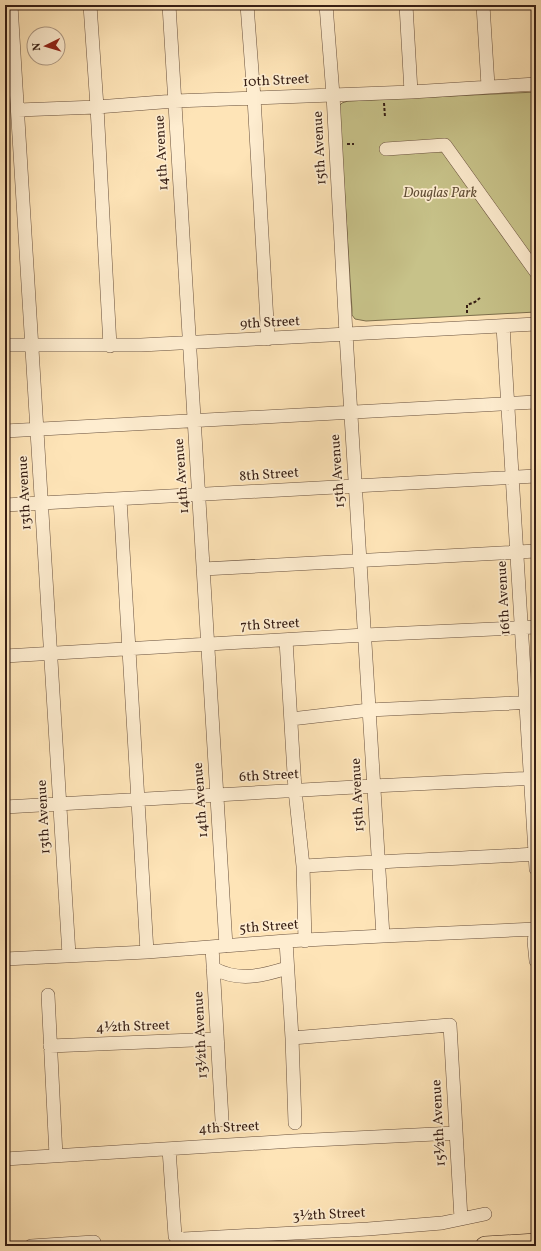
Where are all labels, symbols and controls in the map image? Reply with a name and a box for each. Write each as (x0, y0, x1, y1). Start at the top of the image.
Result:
north arrow (26, 26, 66, 66)
text: N (30, 42, 45, 51)
street label: 10th Street (242, 70, 310, 92)
street label: 15th Avenue (309, 110, 331, 185)
street label: 14th Avenue (151, 114, 173, 191)
park label: Douglas Park (403, 184, 478, 203)
street label: 9th Street (240, 312, 301, 334)
street label: 15th Avenue (326, 433, 350, 509)
street label: 14th Avenue (170, 437, 194, 514)
street label: 13th Avenue (14, 455, 36, 531)
street label: 8th Street (238, 463, 300, 487)
street label: 16th Avenue (493, 560, 515, 636)
street label: 7th Street (240, 614, 300, 636)
street label: 15th Avenue (347, 757, 369, 832)
street label: 14th Avenue (189, 761, 213, 838)
street label: 6th Street (239, 765, 299, 787)
street label: 13th Avenue (33, 779, 55, 855)
street label: 5th Street (239, 915, 299, 939)
street label: 13½th Avenue (189, 990, 213, 1079)
street label: 4½th Street (96, 1016, 170, 1038)
street label: 15½th Avenue (427, 1079, 451, 1167)
street label: 4th Street (198, 1117, 260, 1139)
street label: 3½th Street (292, 1204, 366, 1226)

